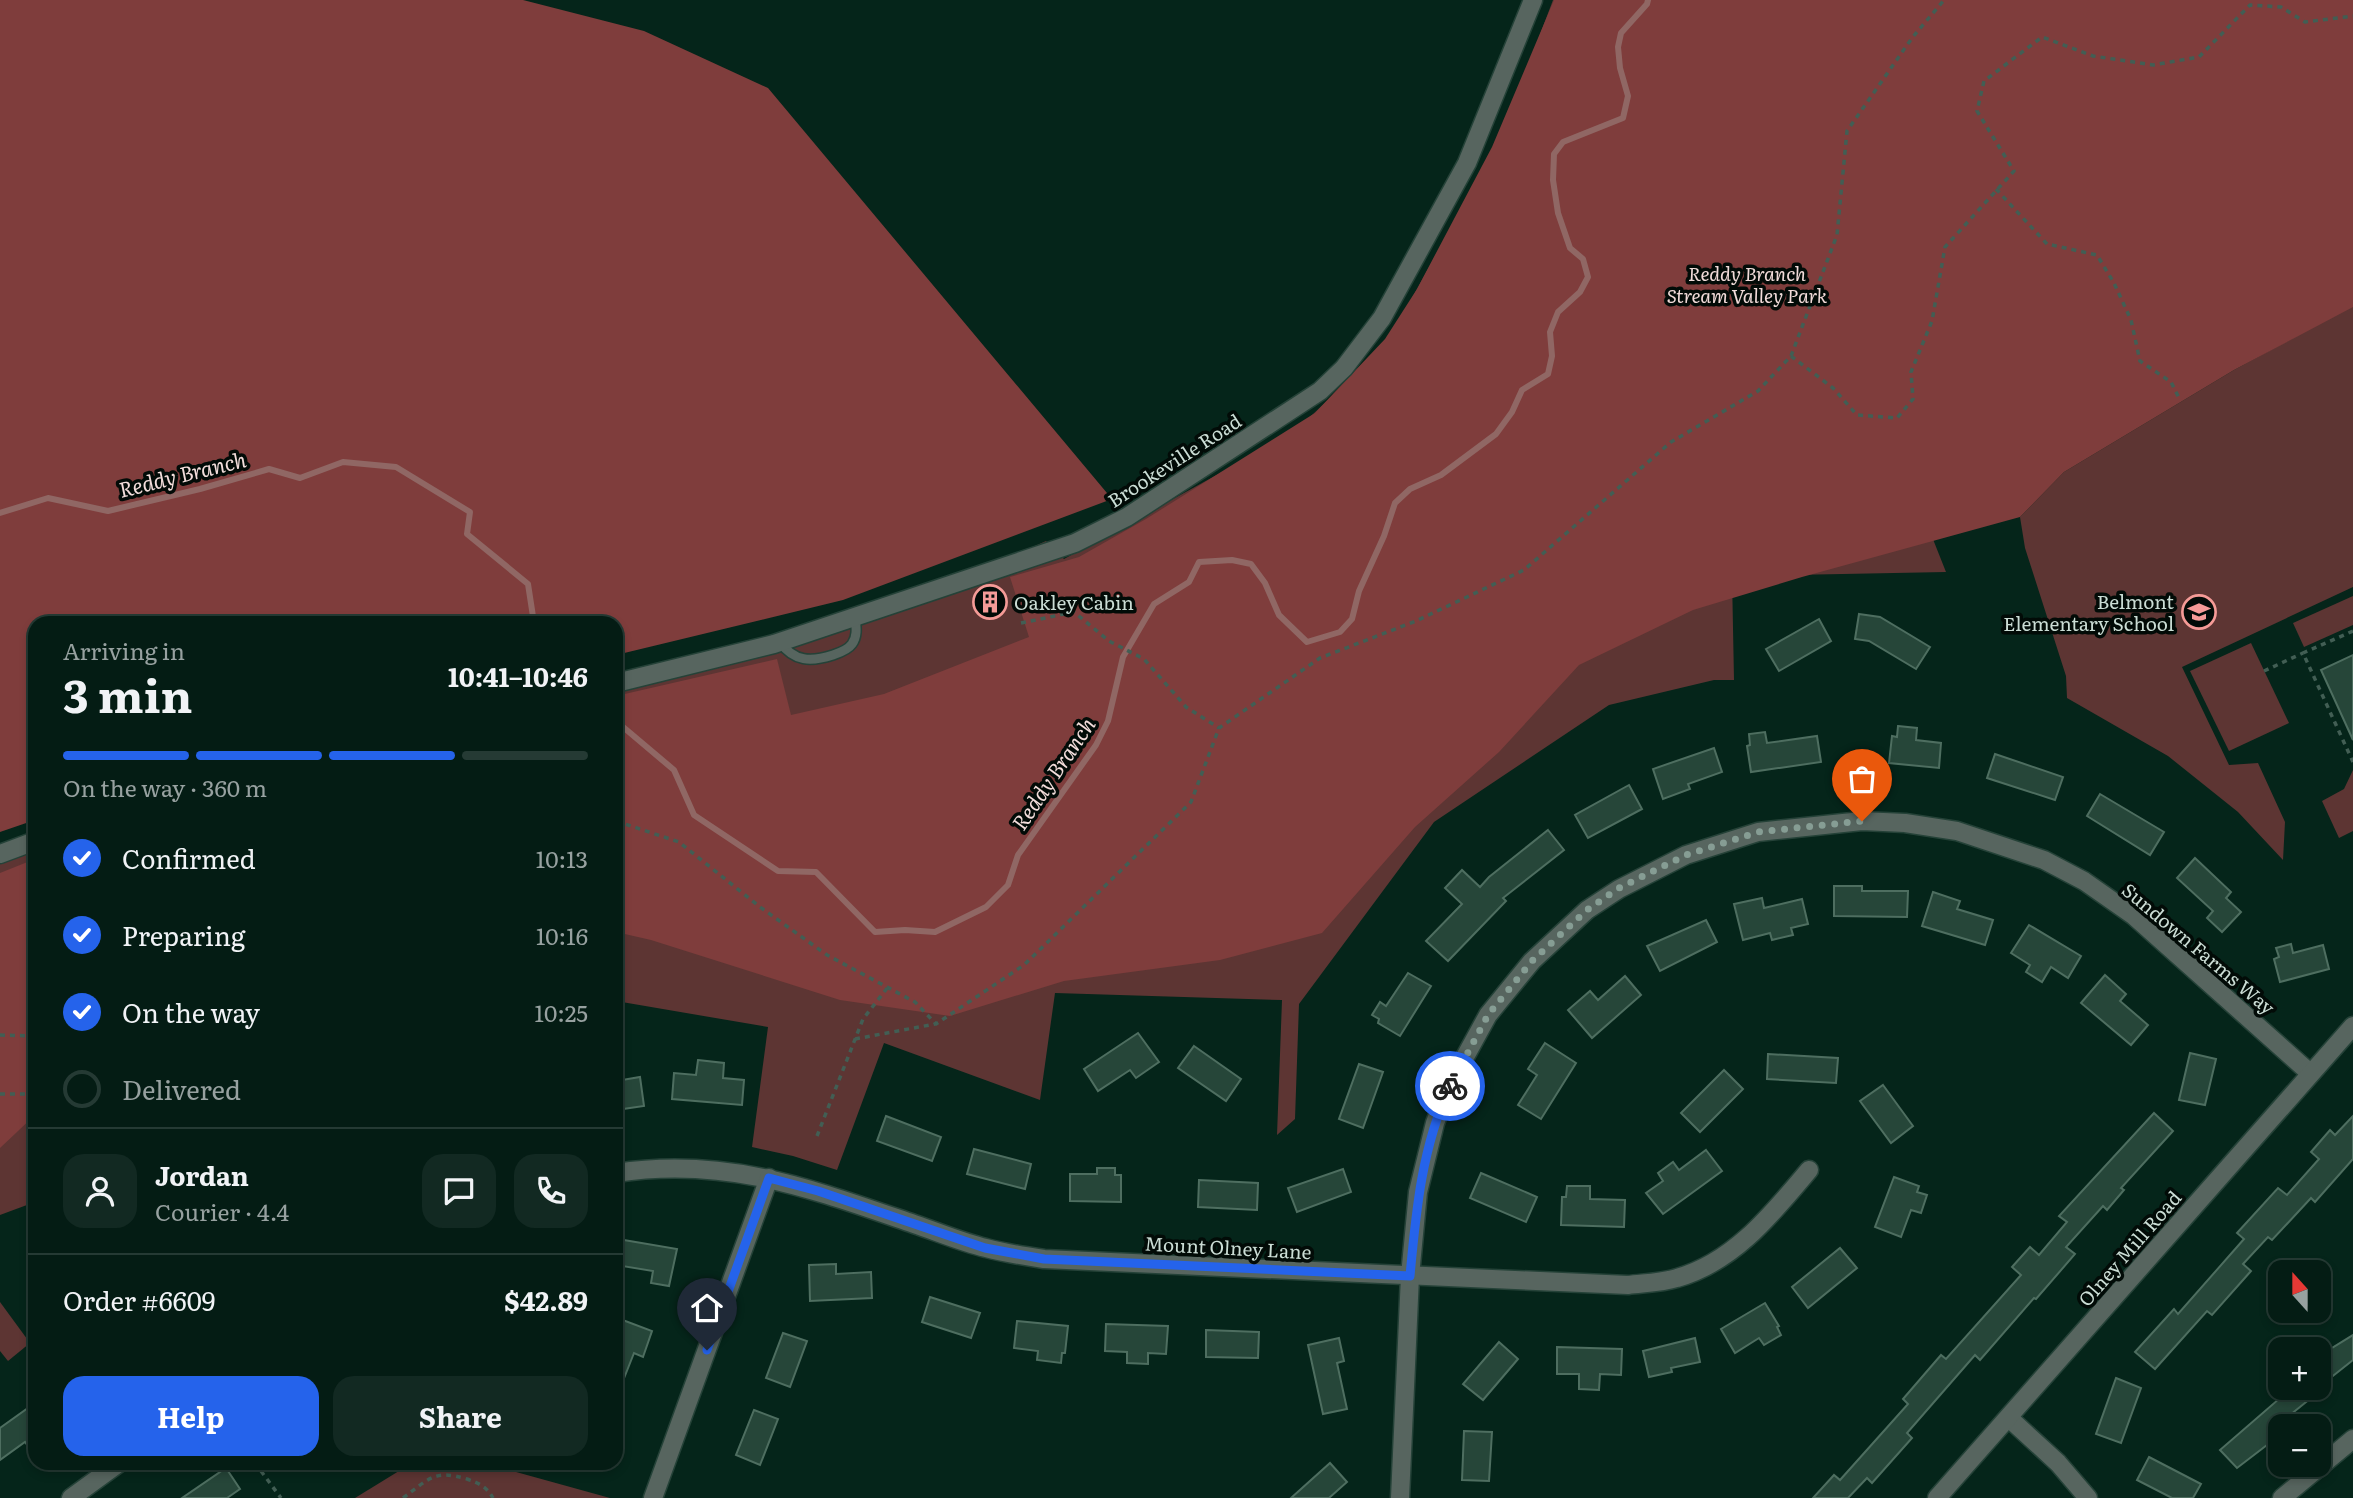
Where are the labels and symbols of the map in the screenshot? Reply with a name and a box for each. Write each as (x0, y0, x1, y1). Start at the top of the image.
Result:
park label: Reddy Branch Stream Valley Park (1667, 259, 1828, 309)
street label: Brookeville Road (1102, 406, 1247, 514)
water label: Reddy Branch (115, 442, 250, 504)
building icon: Oakley Cabin (971, 583, 1009, 621)
place label: Belmont Elementary School (2003, 587, 2174, 637)
place label: Oakley Cabin (1014, 588, 1134, 616)
school or university icon: Belmont Elementary School (2180, 593, 2218, 631)
water label: Reddy Branch (1003, 710, 1102, 836)
pin (1832, 749, 1892, 821)
street label: Sundown Farms Way (2116, 876, 2282, 1020)
courier (1415, 1051, 1485, 1121)
street label: Olney Mill Road (2071, 1184, 2187, 1312)
street label: Mount Olney Lane (1144, 1229, 1312, 1265)
north arrow (2268, 1260, 2331, 1323)
pin (677, 1278, 737, 1350)

